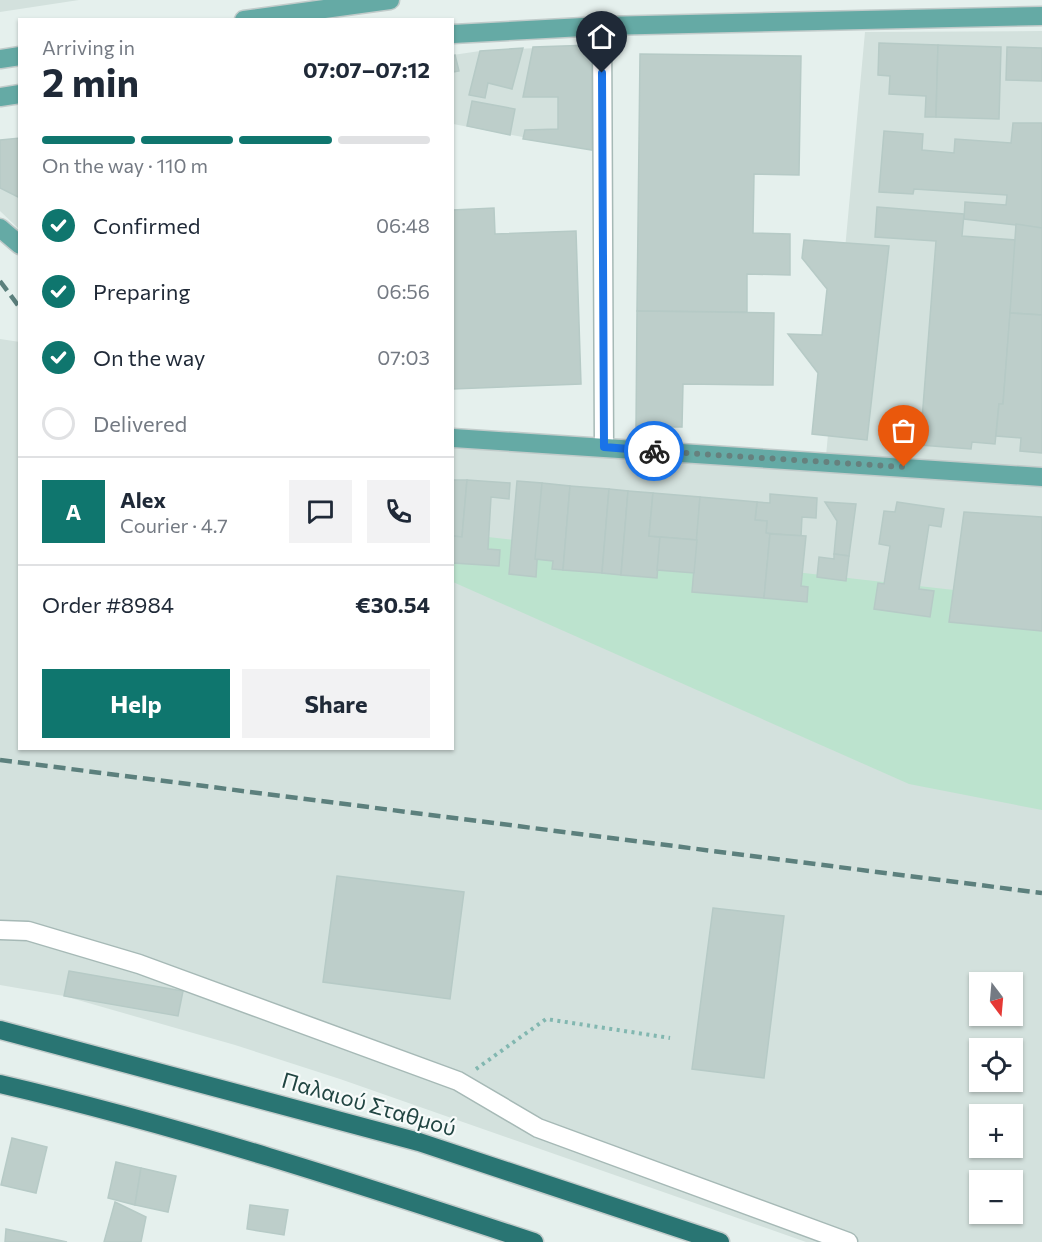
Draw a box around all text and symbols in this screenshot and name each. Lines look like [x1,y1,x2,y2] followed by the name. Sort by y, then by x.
[576,11,627,73] pin
[585,20,618,53] icon: home
[42,35,135,59] text: Arriving in
[303,56,430,83] text: 07:07–07:12
[42,57,139,105] text: 2 min
[42,153,208,177] text: On the way · 110 m
[42,209,75,242] icon: check
[93,212,200,239] text: Confirmed
[376,213,430,237] text: 06:48
[42,275,75,308] icon: check
[93,278,190,305] text: Preparing
[376,279,430,303] text: 06:56
[42,341,75,374] icon: check
[93,344,205,371] text: On the way
[377,345,430,369] text: 07:03
[878,405,929,467] pin
[93,410,187,437] text: Delivered
[887,414,920,447] icon: bag
[624,421,684,481] courier
[638,435,671,468] icon: bike
[289,480,352,543] button: chat
[367,480,430,543] button: phone
[120,486,166,513] text: Alex
[66,498,81,525] text: A
[120,513,228,537] text: Courier · 4.7
[42,591,174,618] text: Order #8984
[355,591,430,618] text: €30.54
[42,669,230,738] button: Help
[242,669,430,738] button: Share
[969,972,1023,1026] north arrow
[969,972,1023,1224] map controls
[969,1038,1023,1092] button: locate
[279,1066,459,1141] street label: Παλαιού Σταθμού
[969,1104,1023,1158] button: +
[969,1170,1023,1224] button: −

